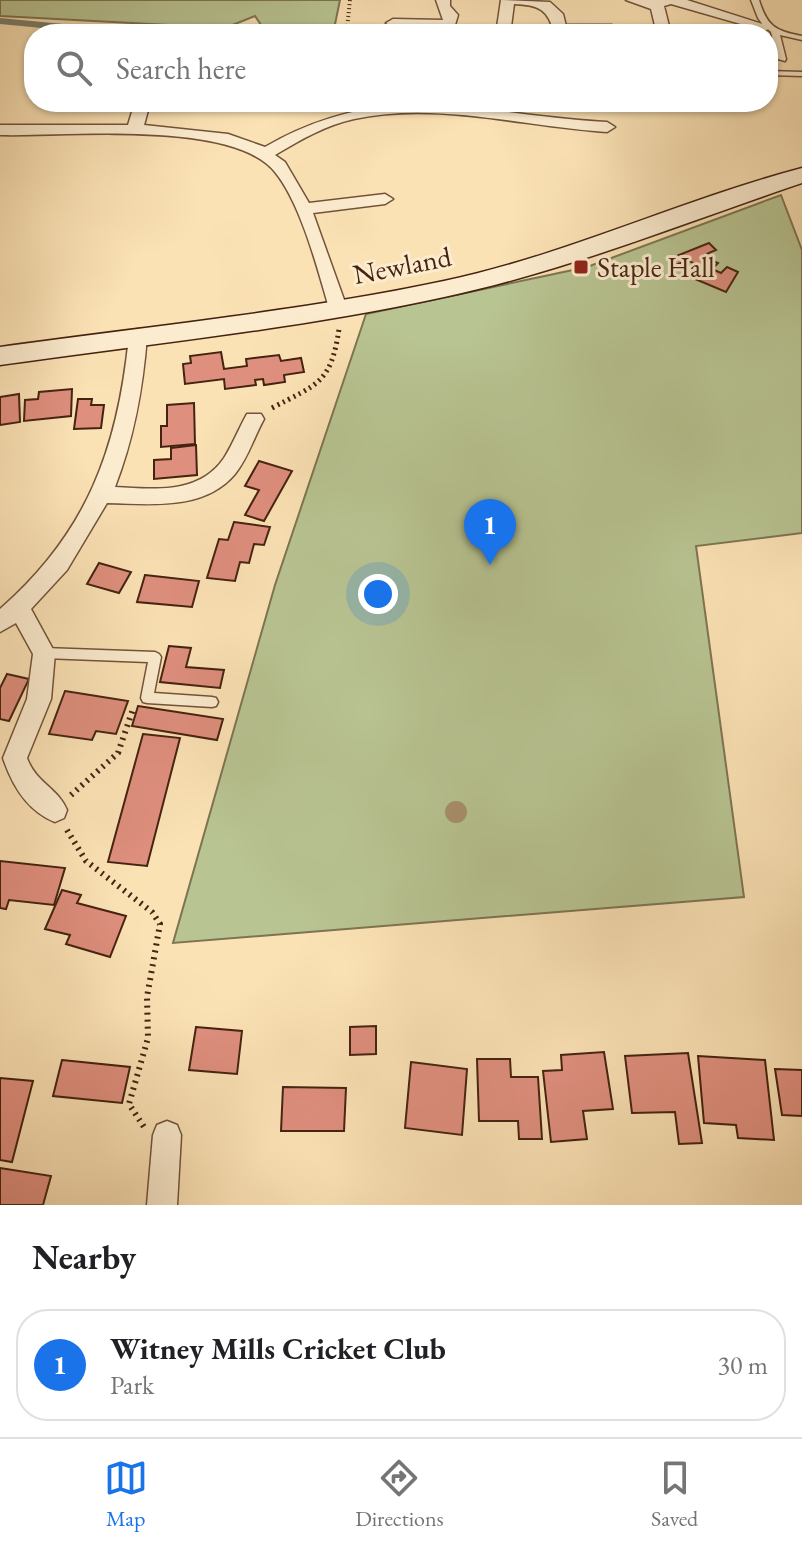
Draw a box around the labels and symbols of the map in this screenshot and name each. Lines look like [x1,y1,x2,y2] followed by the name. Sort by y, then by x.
[350,238,455,292] street label: Newland
[597,249,715,285] place label: Staple Hall
[572,258,590,276] marker: Staple Hall
[464,499,516,565] pin: 1
[358,574,398,614] your location

